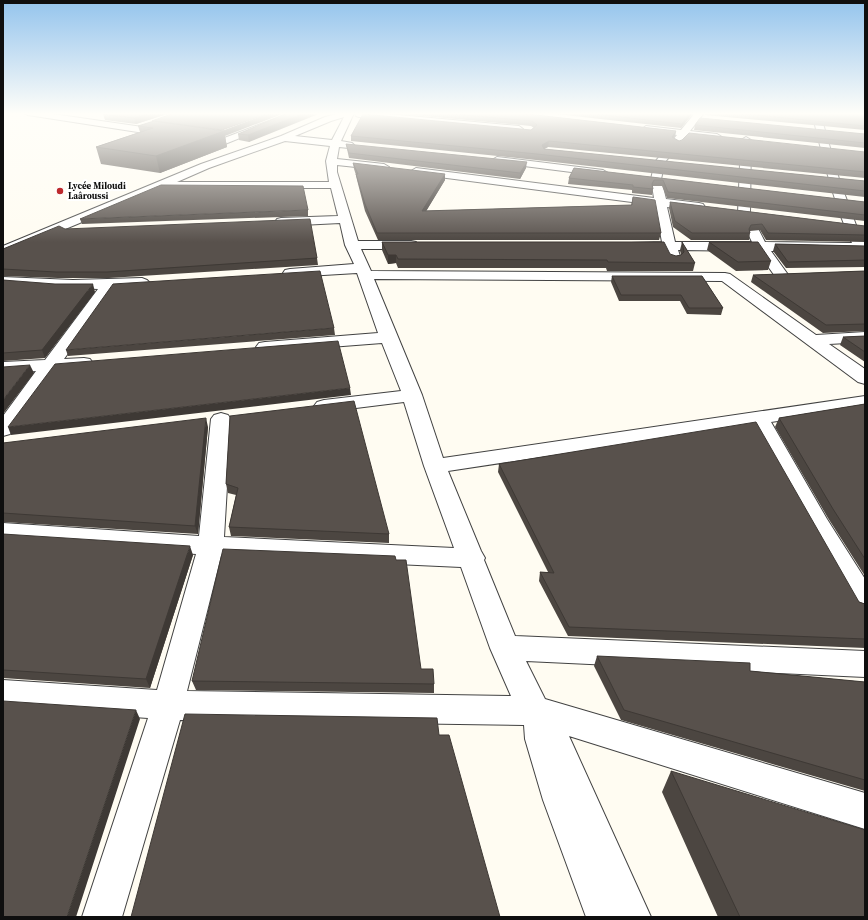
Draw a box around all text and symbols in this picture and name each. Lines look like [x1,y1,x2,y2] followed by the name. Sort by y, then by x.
[68,180,126,202] place label: Lycée Miloudi Laâroussi
[55,186,65,196] marker: Lycée Miloudi Laâroussi

